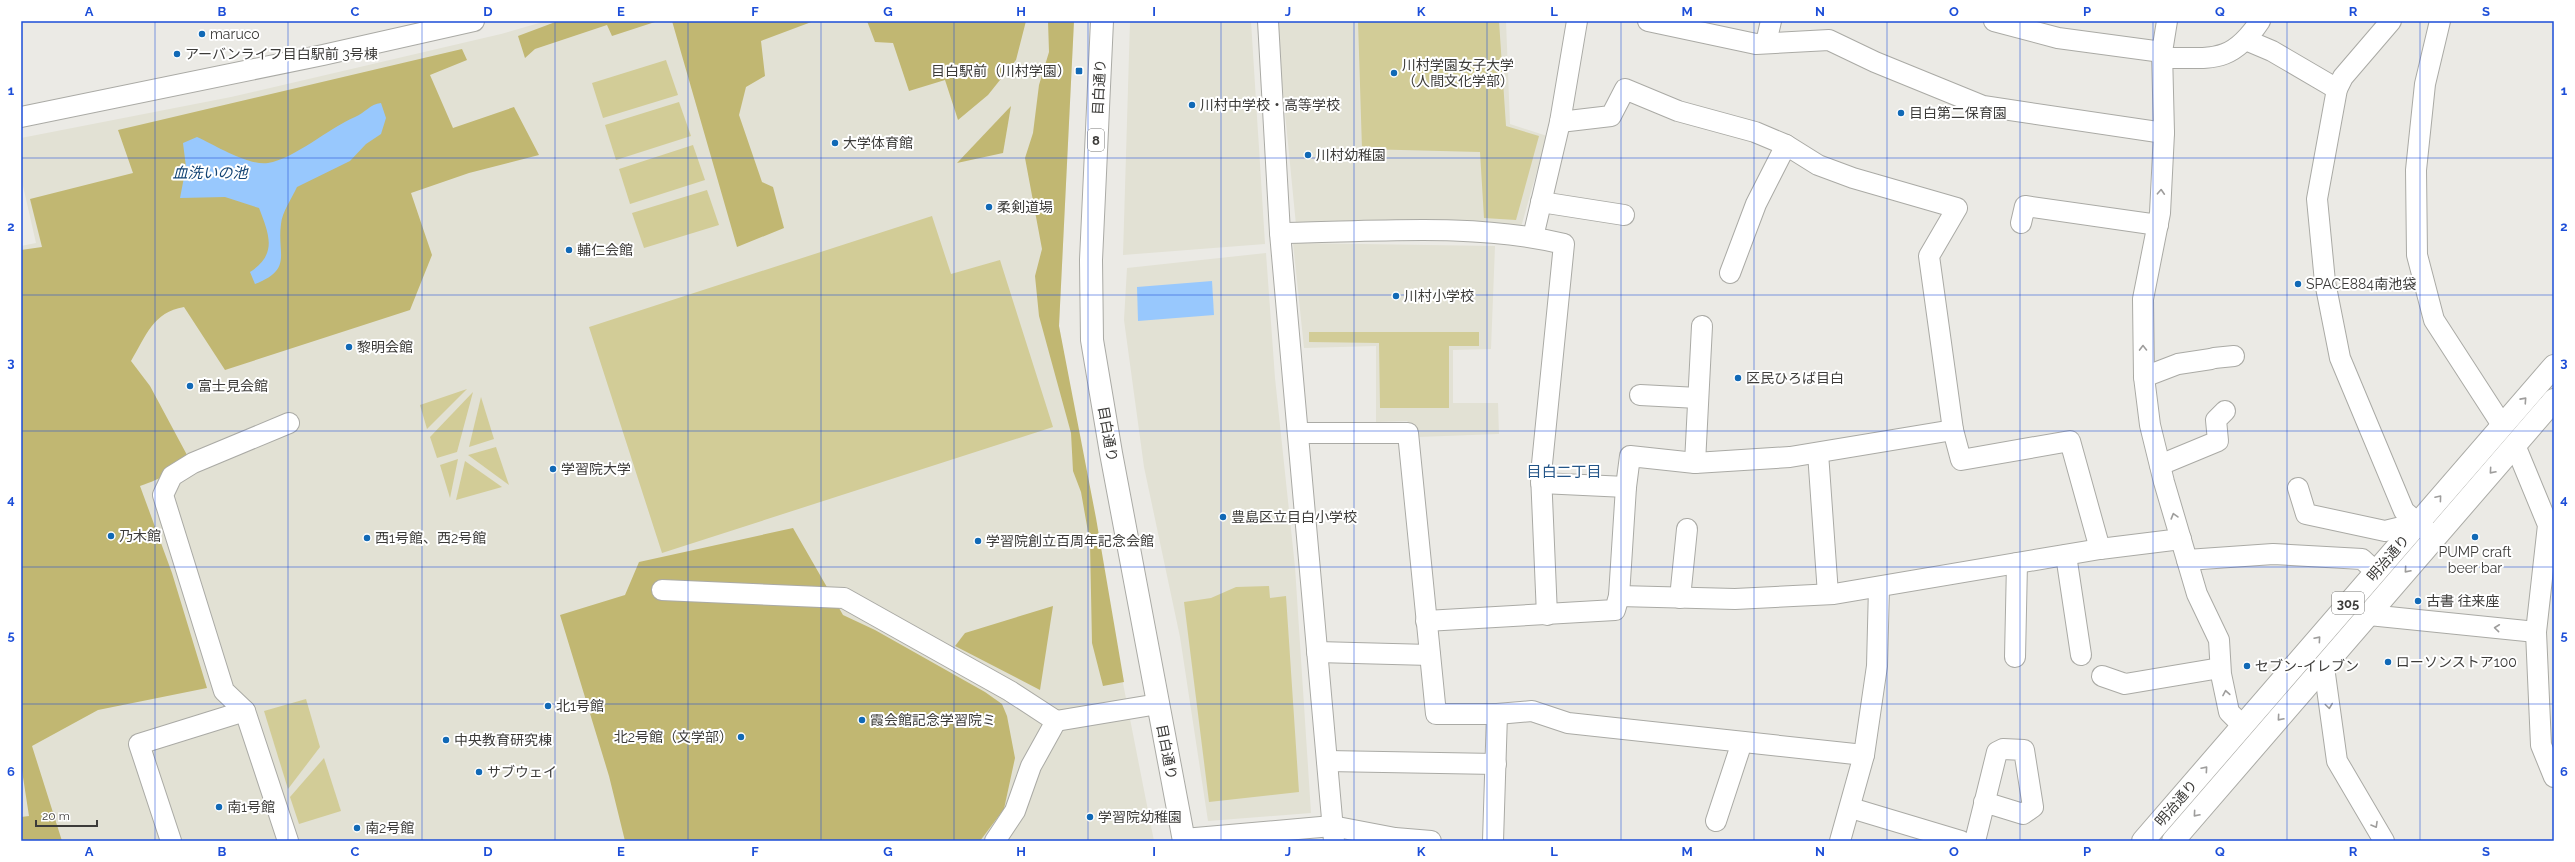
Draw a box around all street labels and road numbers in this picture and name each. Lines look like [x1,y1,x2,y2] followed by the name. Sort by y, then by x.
[1090,59,1108,115] street label: 目白通り
[1088,129,1104,151] road number: 8
[1095,405,1121,463] street label: 目白通り
[2364,532,2412,584] street label: 明治通り
[2332,592,2364,614] road number: 305
[1154,723,1180,781] street label: 目白通り
[2152,777,2200,829] street label: 明治通り

